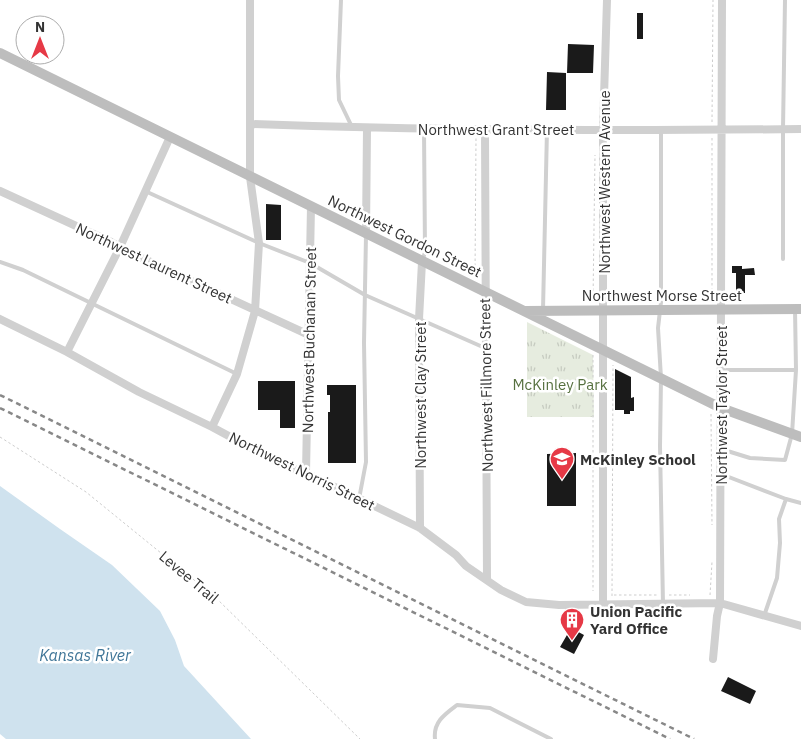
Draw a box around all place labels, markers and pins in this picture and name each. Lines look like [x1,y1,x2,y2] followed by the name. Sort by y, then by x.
[549,446,575,480] school or university icon: McKinley School
[580,450,696,469] place label: McKinley School
[590,602,682,638] place label: Union Pacific Yard Office
[559,607,585,641] building icon: Union Pacific Yard Office

